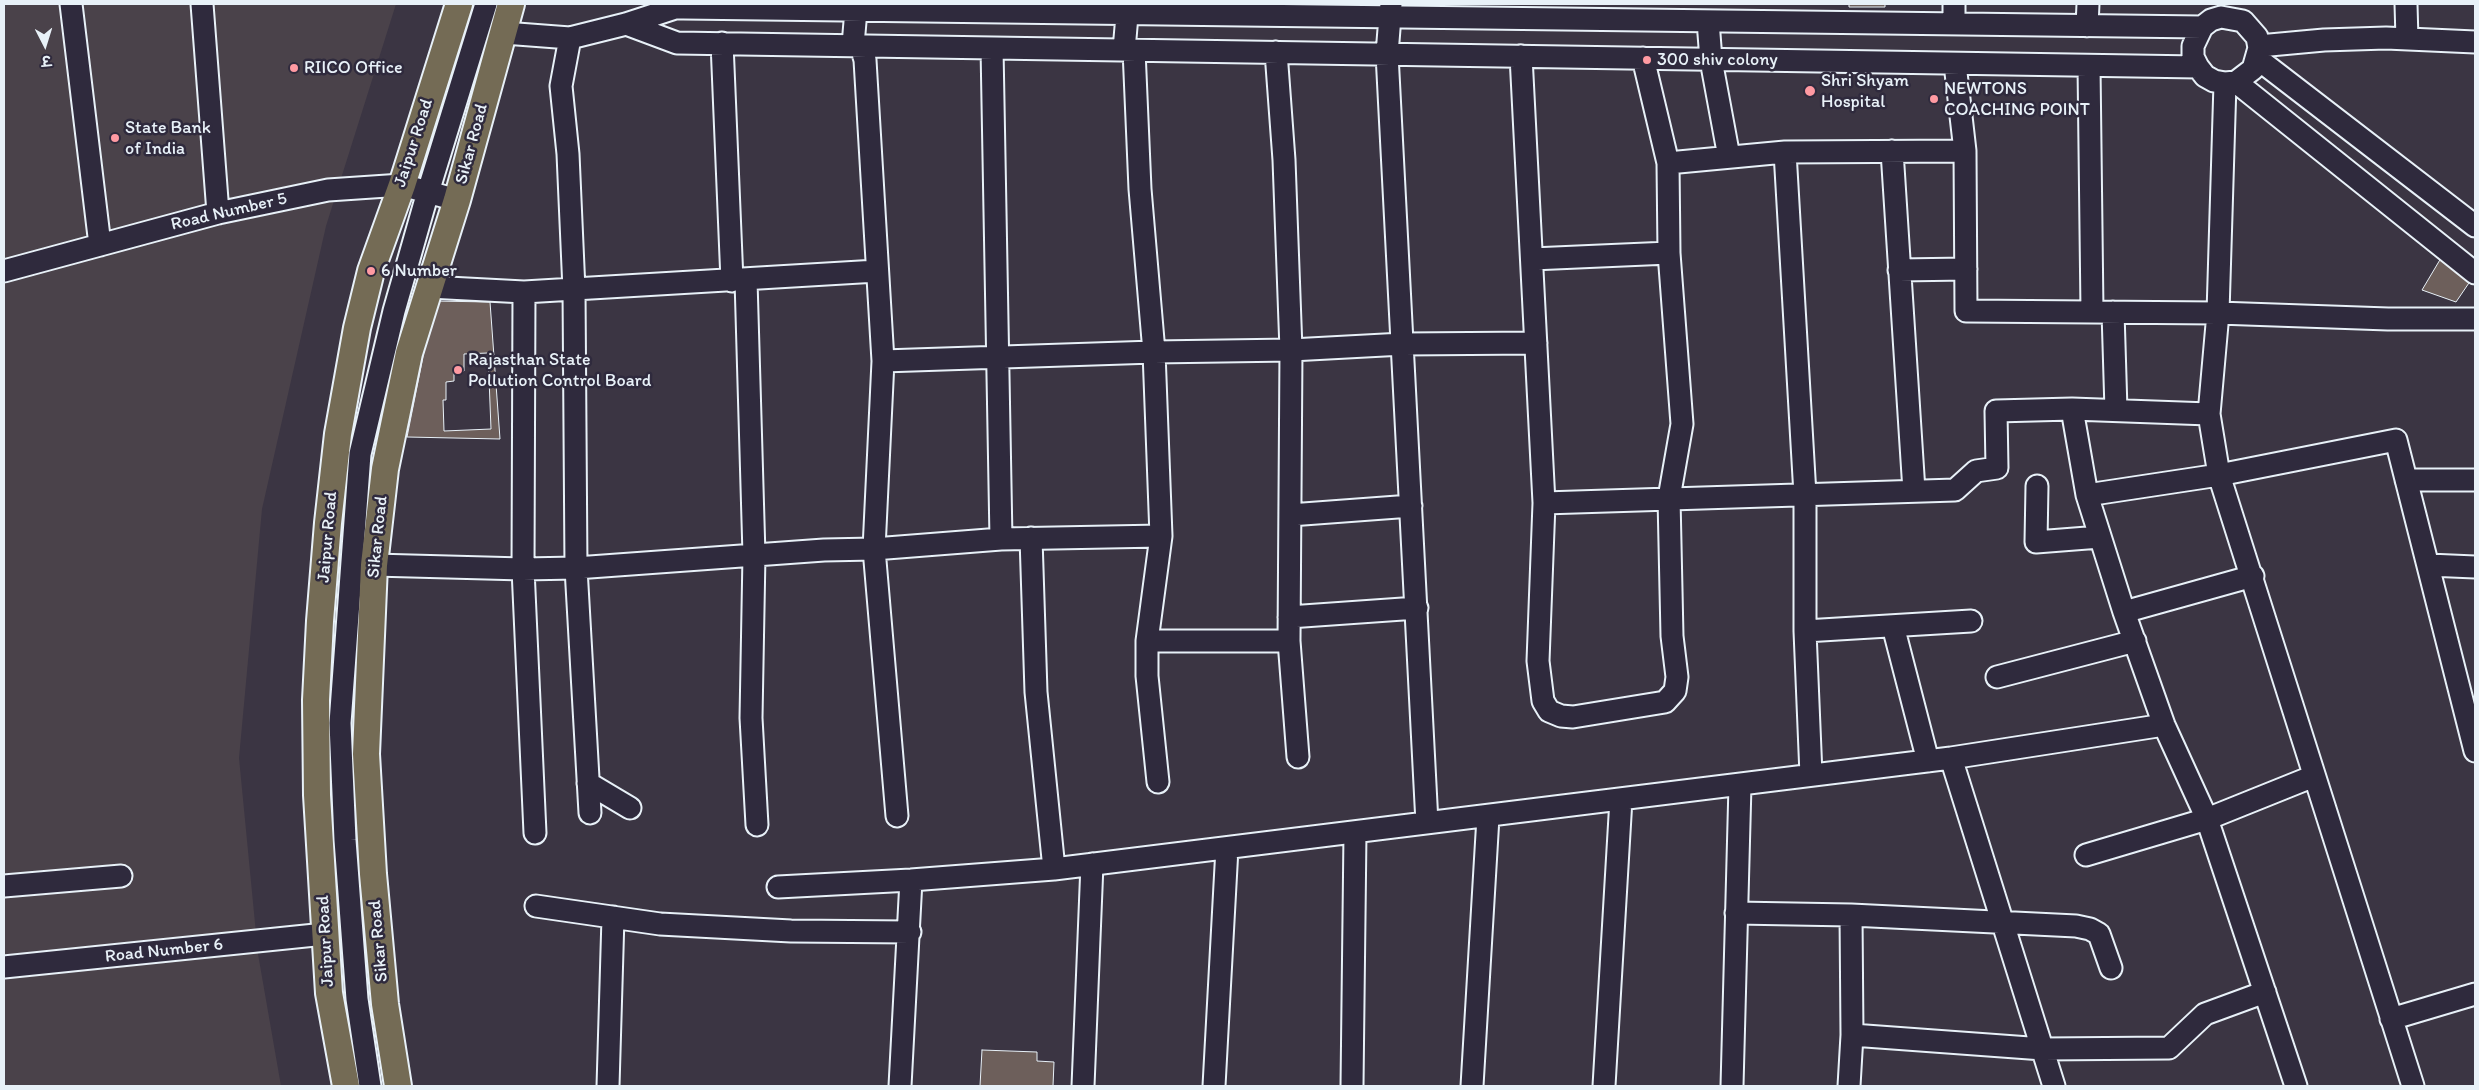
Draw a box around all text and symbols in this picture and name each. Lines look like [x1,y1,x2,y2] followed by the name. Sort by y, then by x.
[20,20,70,70] north arrow
[1657,49,1778,71] place label: 300 shiv colony
[41,52,52,69] text: उ
[1641,54,1653,66] marker: 300 shiv colony
[304,57,403,79] place label: RIICO Office
[288,62,300,74] marker: RIICO Office
[1821,70,1909,112] place label: Shri Shyam Hospital
[1944,78,2090,120] place label: NEWTONS COACHING POINT
[1803,84,1817,98] marker: Shri Shyam Hospital
[1928,93,1940,105] marker: NEWTONS COACHING POINT
[390,96,438,190] street label: Jaipur Road
[451,101,493,187] street label: Sikar Road
[125,117,211,160] place label: State Bank of India
[109,132,121,144] marker: State Bank of India
[169,188,289,236] street label: Road Number 5
[381,260,457,282] place label: 6 Number
[365,265,377,277] marker: 6 Number
[468,349,651,392] place label: Rajasthan State Pollution Control Board
[452,364,464,376] marker: Rajasthan State Pollution Control Board
[313,490,343,584] street label: Jaipur Road
[363,495,393,579] street label: Sikar Road
[313,895,339,987] street label: Jaipur Road
[365,899,393,983] street label: Sikar Road
[104,934,224,968] street label: Road Number 6

